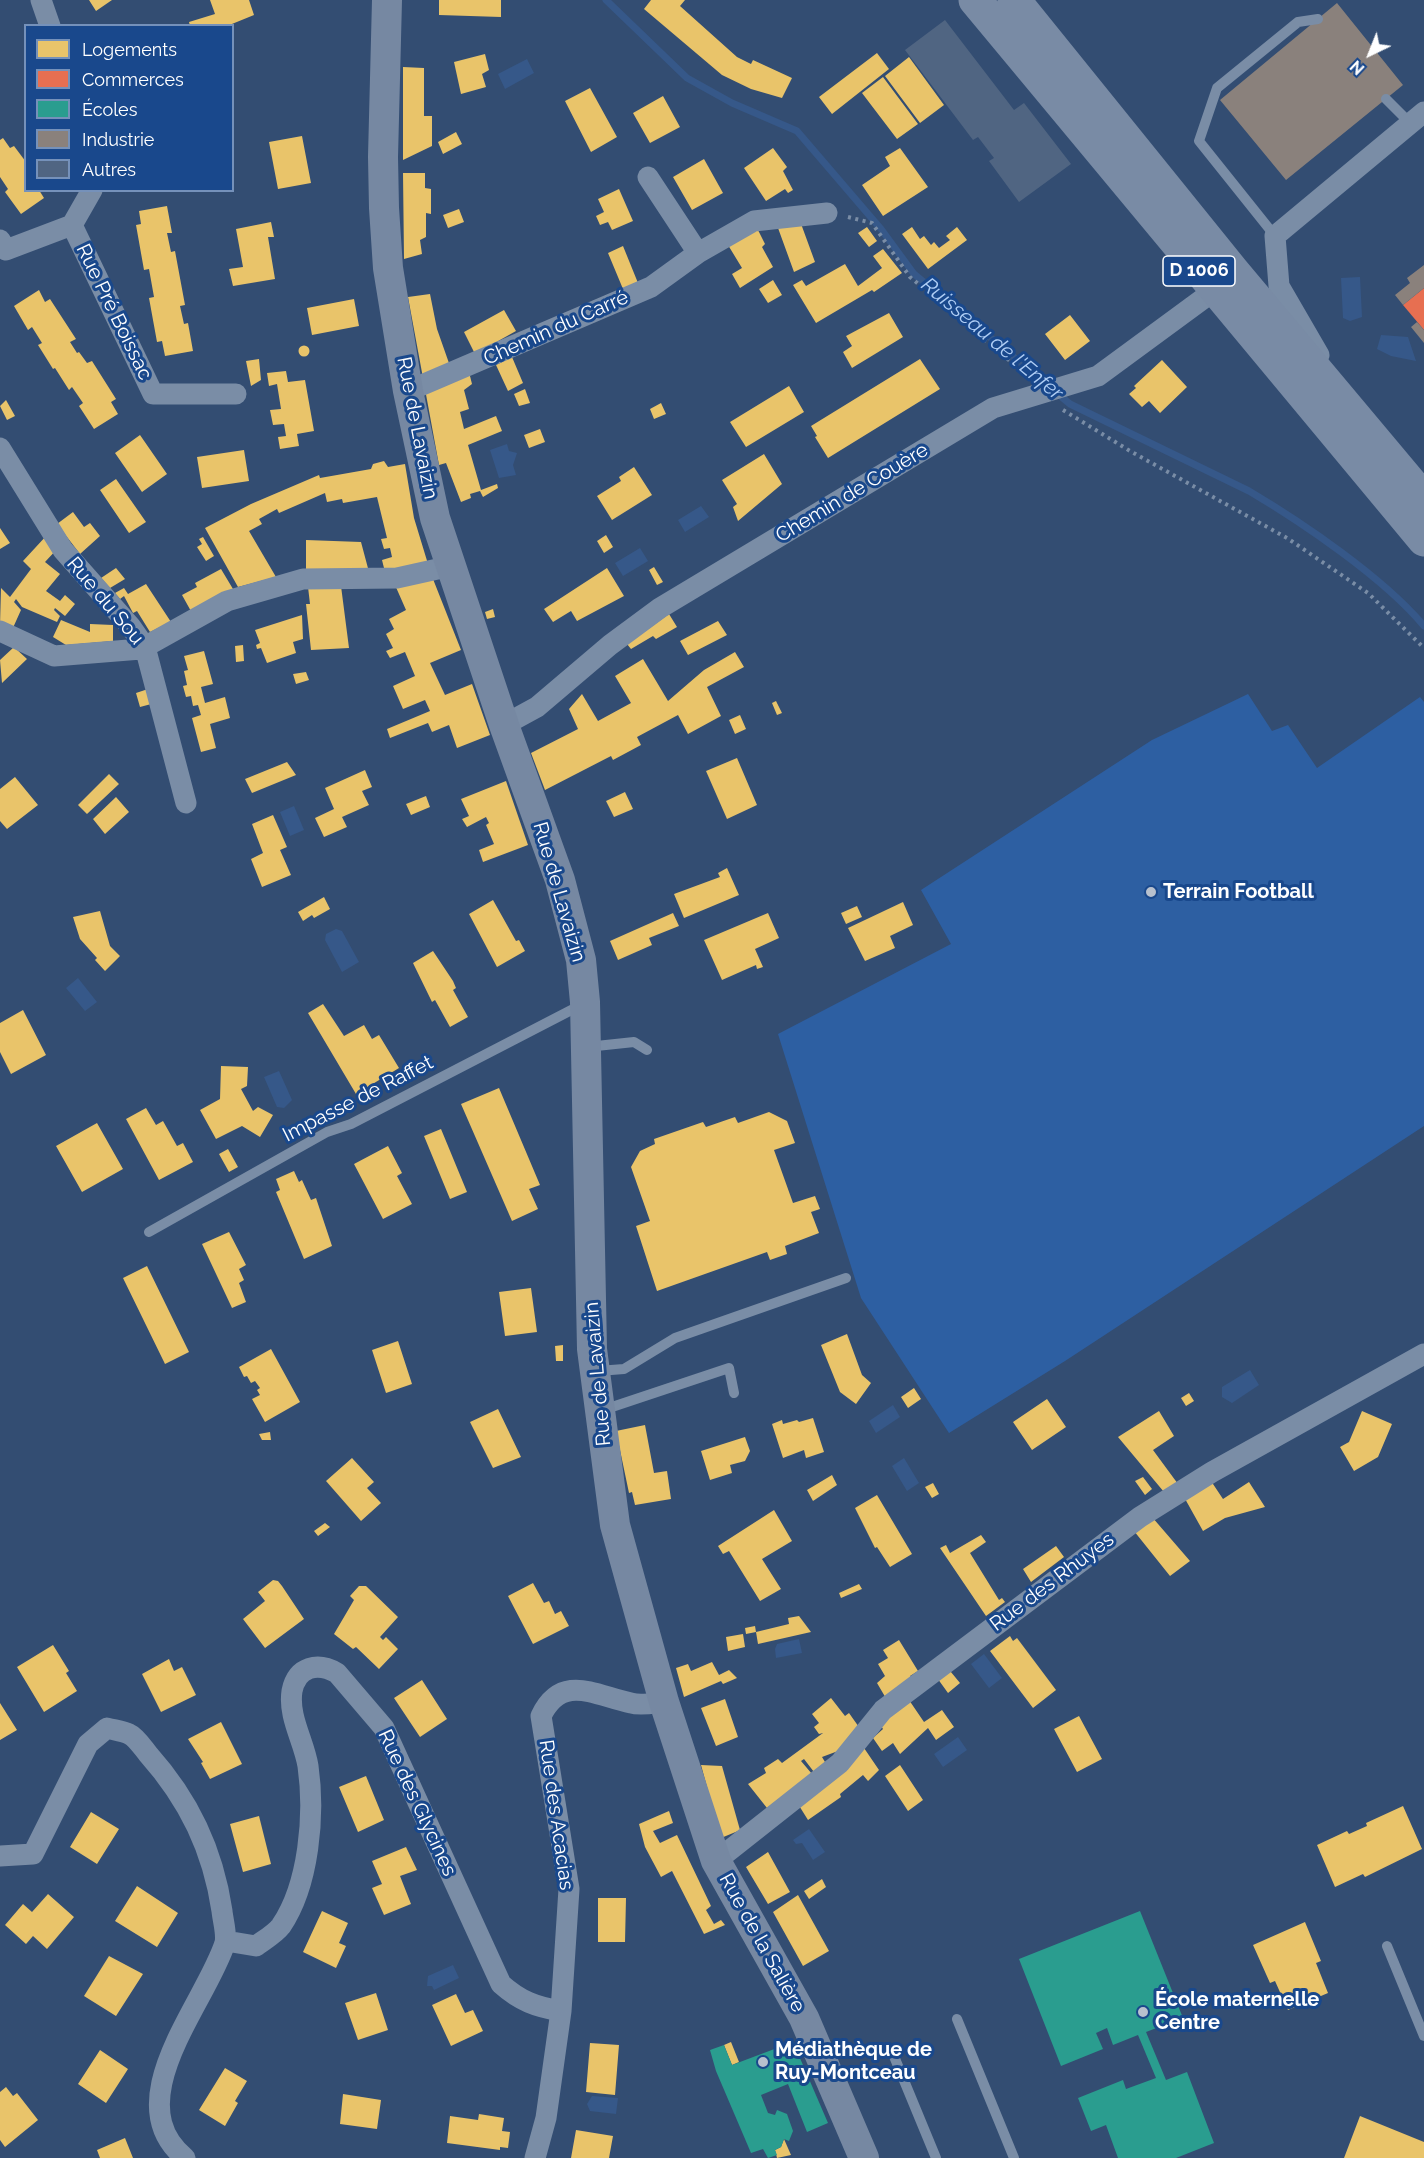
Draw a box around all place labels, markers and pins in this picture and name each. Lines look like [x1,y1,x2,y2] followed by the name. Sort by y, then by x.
[1163,880,1314,904] place label: Terrain Football
[1144,885,1158,899] marker: Terrain Football
[1155,1988,1319,2035] place label: École maternelle Centre
[1136,2005,1150,2019] marker: École maternelle Centre
[775,2038,932,2085] place label: Médiathèque de Ruy-Montceau
[756,2055,770,2069] marker: Médiathèque de Ruy-Montceau

